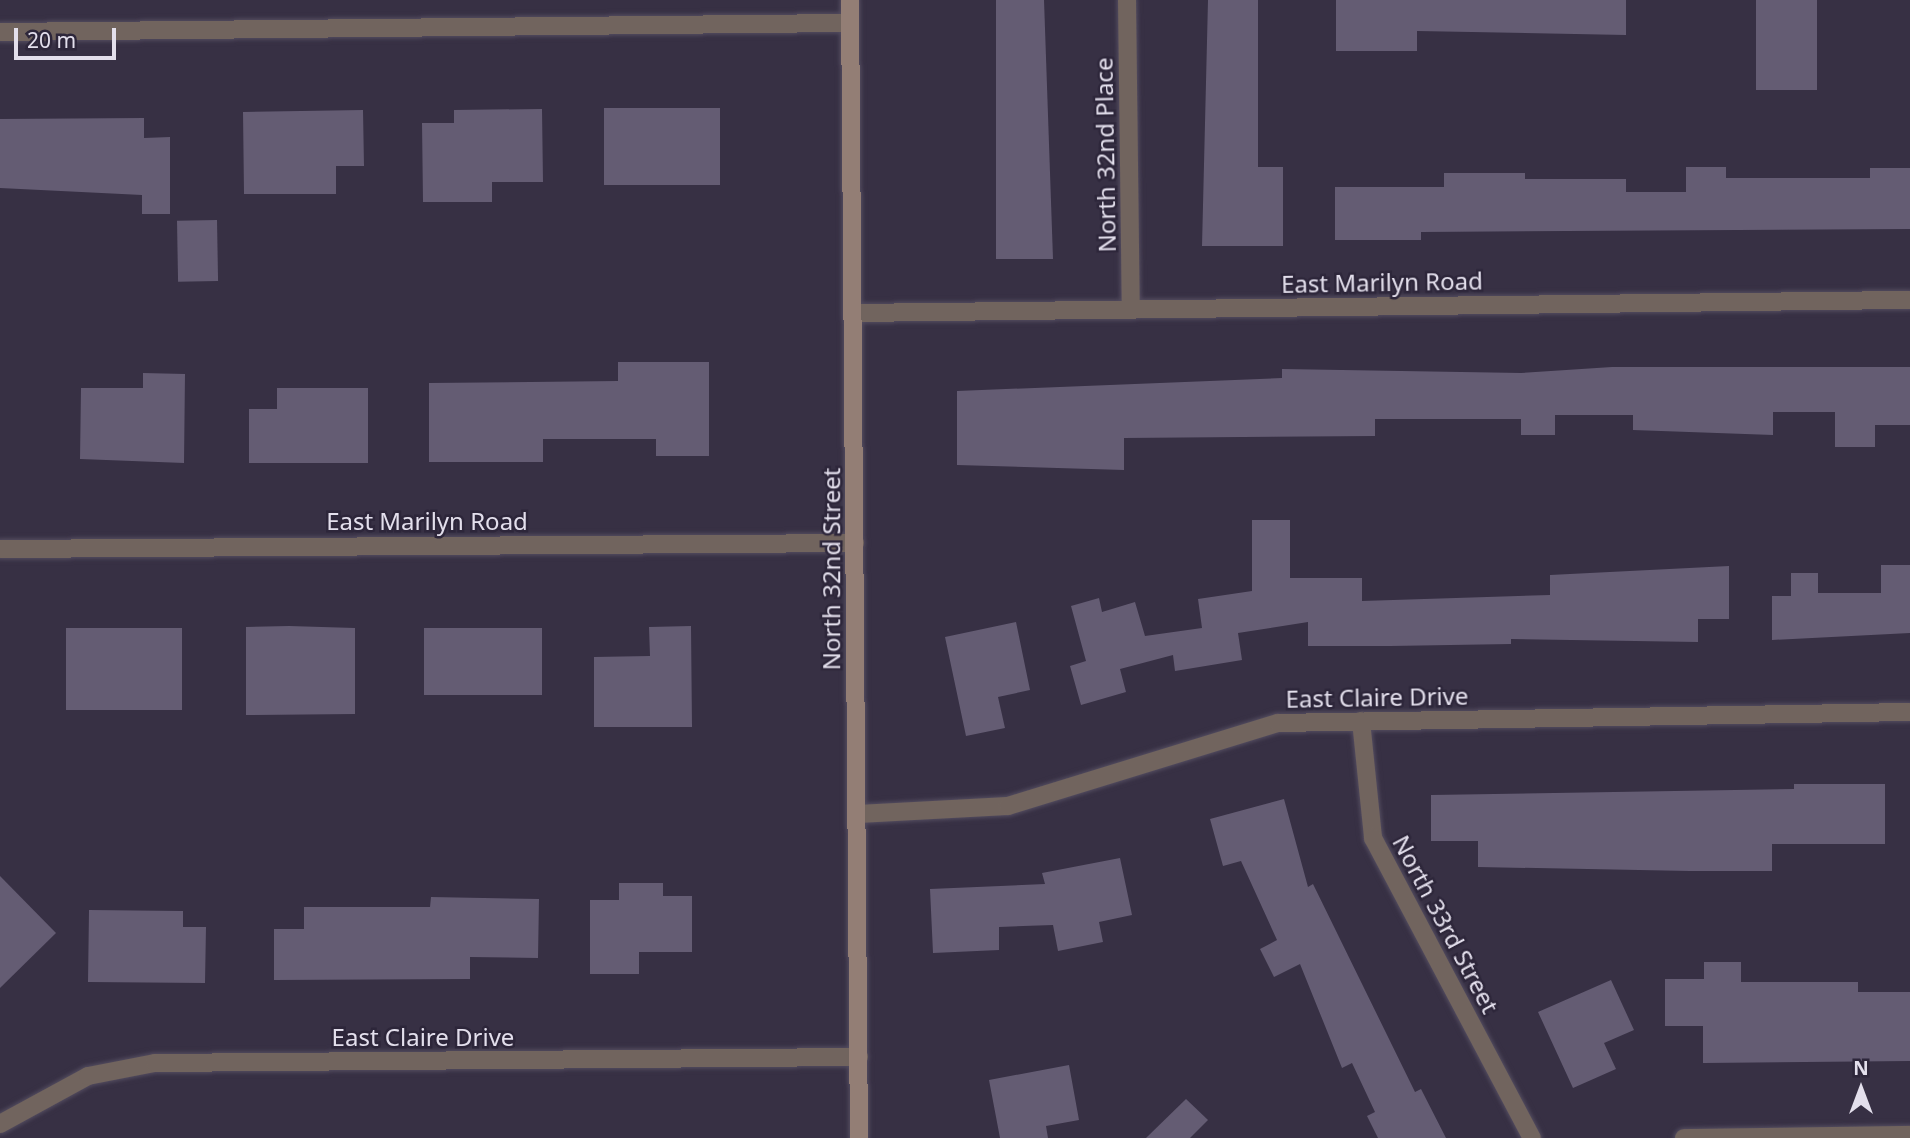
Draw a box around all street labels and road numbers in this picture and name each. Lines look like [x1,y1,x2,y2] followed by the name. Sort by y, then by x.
[1089,57,1121,253] street label: North 32nd Place
[1281,266,1483,298] street label: East Marilyn Road
[817,468,845,670] street label: North 32nd Street
[326,507,528,535] street label: East Marilyn Road
[1285,681,1469,713] street label: East Claire Drive
[1387,830,1505,1018] street label: North 33rd Street
[332,1023,514,1051] street label: East Claire Drive

